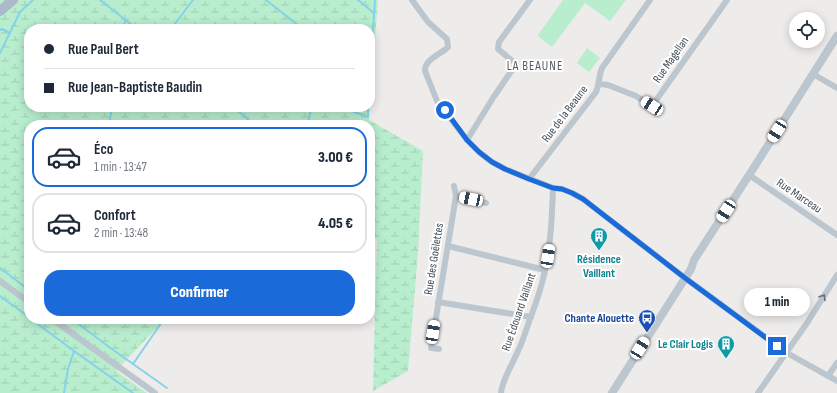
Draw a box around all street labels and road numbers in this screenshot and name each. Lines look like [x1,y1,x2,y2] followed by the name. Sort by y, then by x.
[650,34,692,86] street label: Rue Magellan
[539,82,591,145] street label: Rue de la Beaune
[773,175,825,217] street label: Rue Marceau
[421,222,447,296] street label: Rue des Goëlettes
[499,271,540,353] street label: Rue Édouard Vaillant

